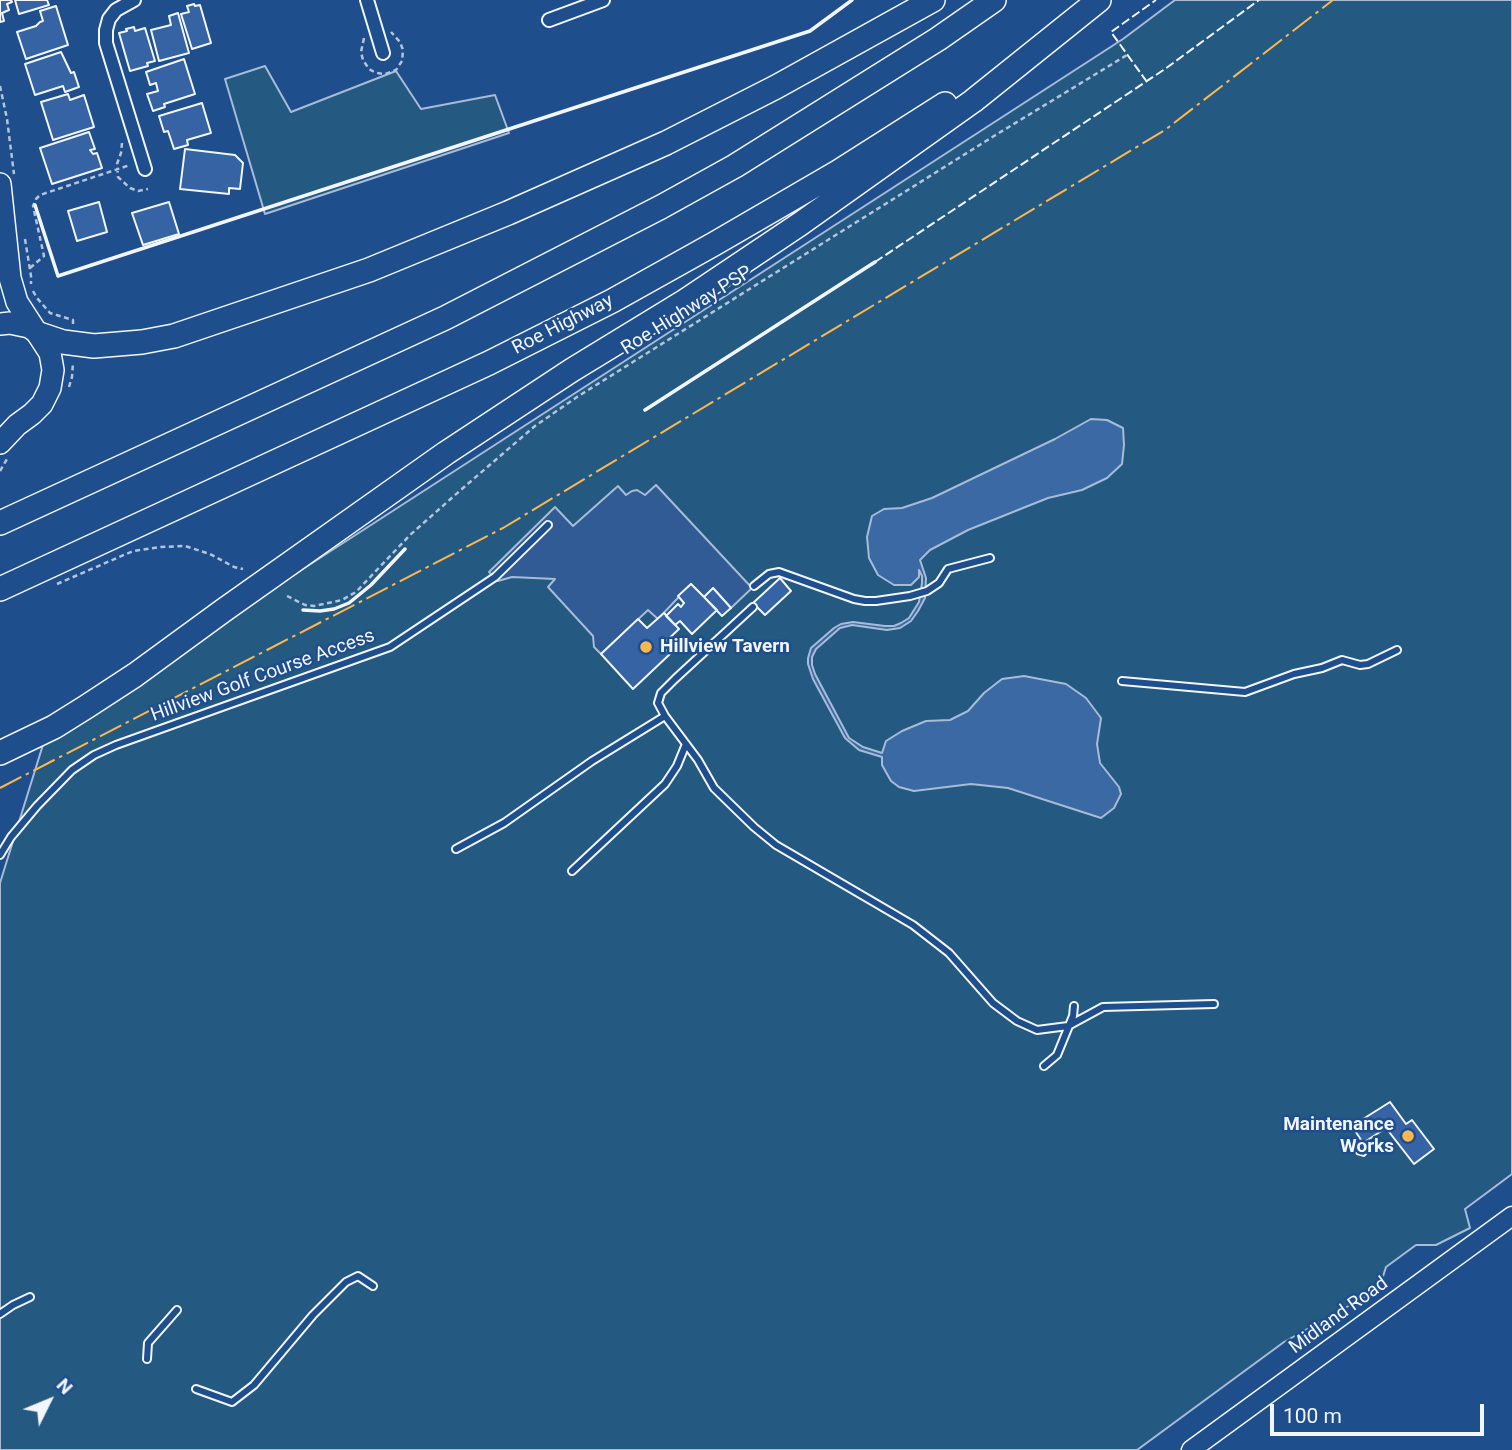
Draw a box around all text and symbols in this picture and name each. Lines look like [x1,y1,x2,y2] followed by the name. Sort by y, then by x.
[617,262,757,360] street label: Roe Highway PSP
[509,290,617,360] street label: Roe Highway
[148,625,378,727] street label: Hillview Golf Course Access
[660,636,790,658] place label: Hillview Tavern
[638,639,654,655] marker: Hillview Tavern
[1283,1114,1394,1158] place label: Maintenance Works
[1400,1128,1416,1144] marker: Maintenance Works
[1285,1273,1393,1359] street label: Midland Road
[14,1366,84,1436] north arrow
[52,1374,78,1399] text: N
[1274,1390,1488,1434] scale bar
[1283,1404,1342,1428] text: 100 m

